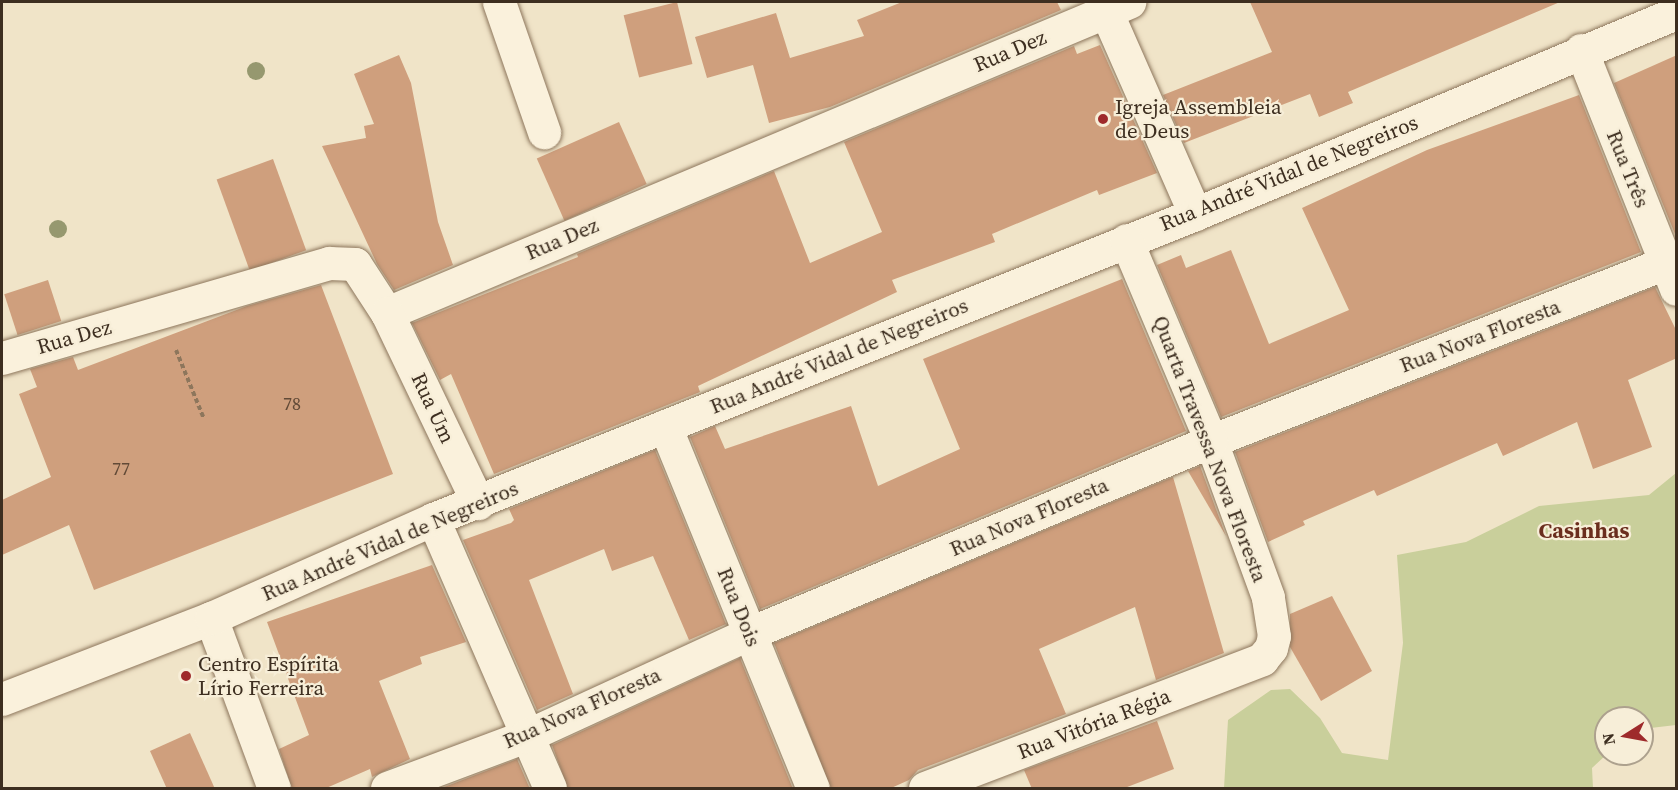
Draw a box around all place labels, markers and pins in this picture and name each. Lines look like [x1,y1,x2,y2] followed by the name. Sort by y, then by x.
[1115,94,1282,144] place label: Igreja Assembleia de Deus
[1096,112,1110,126] marker: Igreja Assembleia de Deus
[198,651,339,701] place label: Centro Espírita Lírio Ferreira
[179,669,193,683] marker: Centro Espírita Lírio Ferreira

